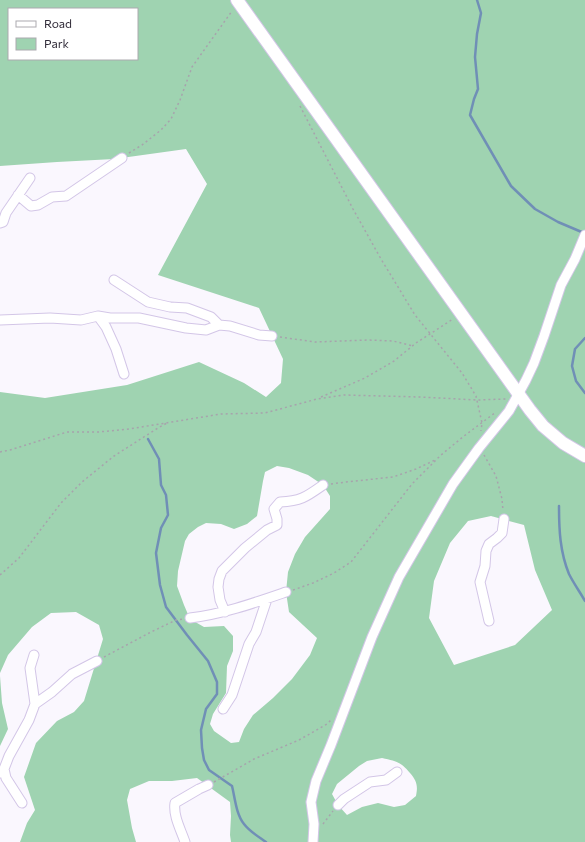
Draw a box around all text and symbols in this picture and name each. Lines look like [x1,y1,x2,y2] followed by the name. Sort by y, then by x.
[8,8,138,60] legend
[44,16,72,30] text: Road
[44,36,70,50] text: Park

